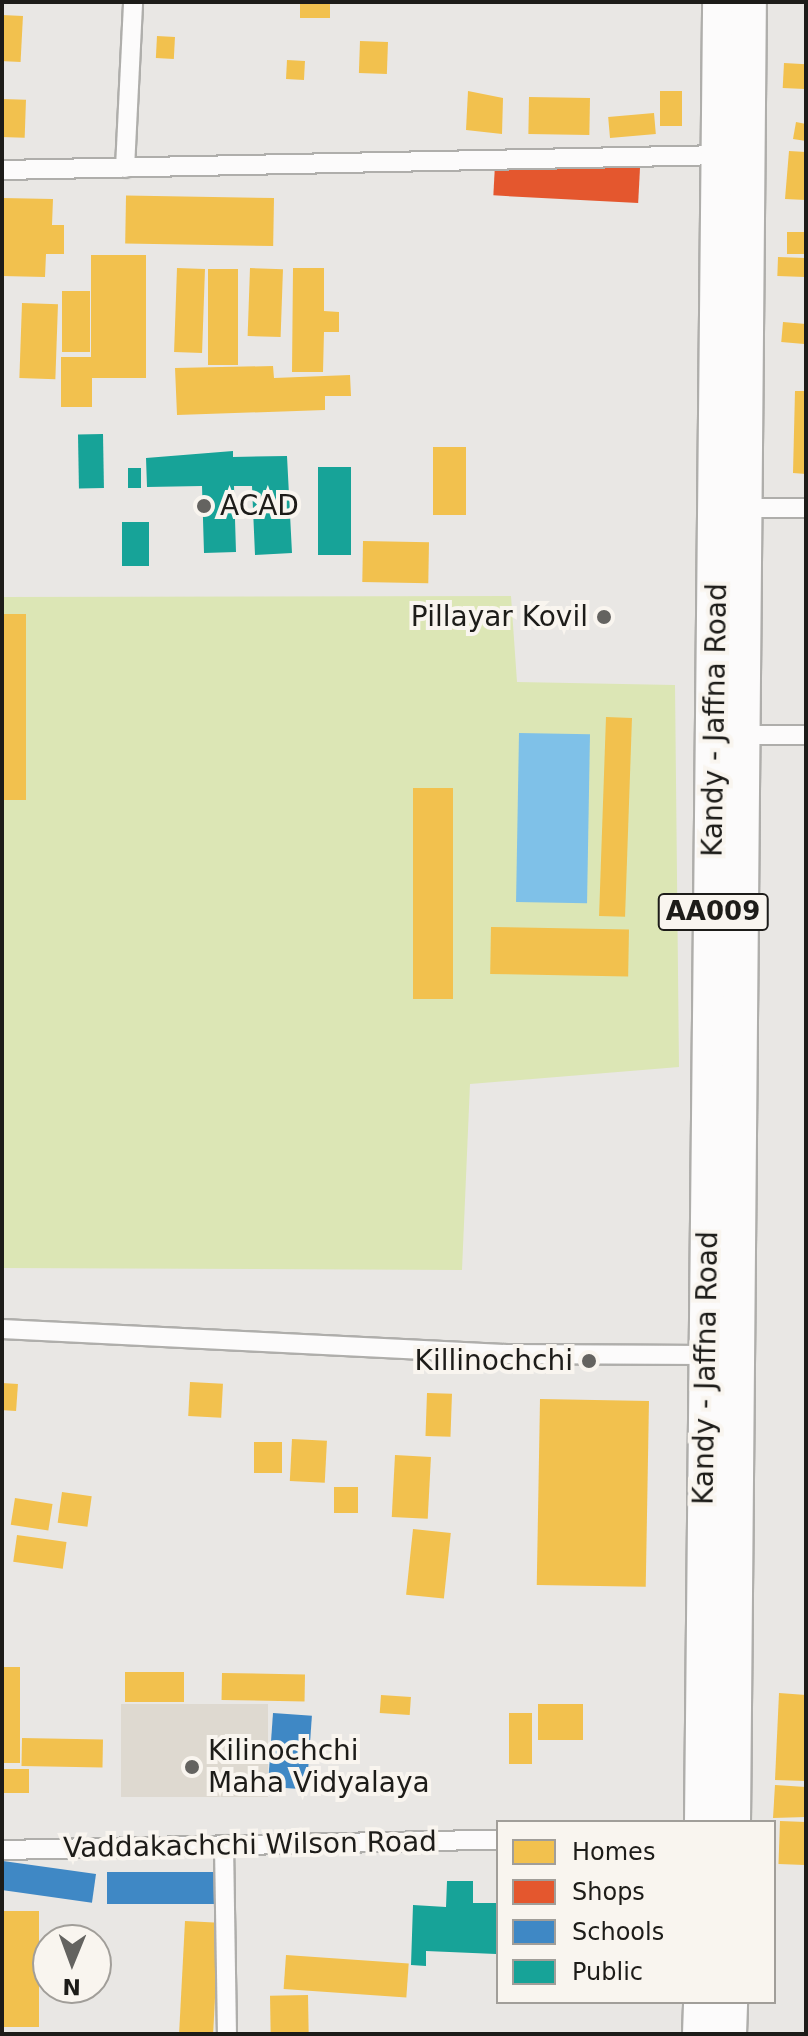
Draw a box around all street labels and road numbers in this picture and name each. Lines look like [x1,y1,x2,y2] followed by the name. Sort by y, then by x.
[696,583,734,857] street label: Kandy - Jaffna Road
[657,890,769,934] road number: AA009
[687,1231,725,1505] street label: Kandy - Jaffna Road
[63,1825,437,1865] street label: Vaddakachchi Wilson Road

